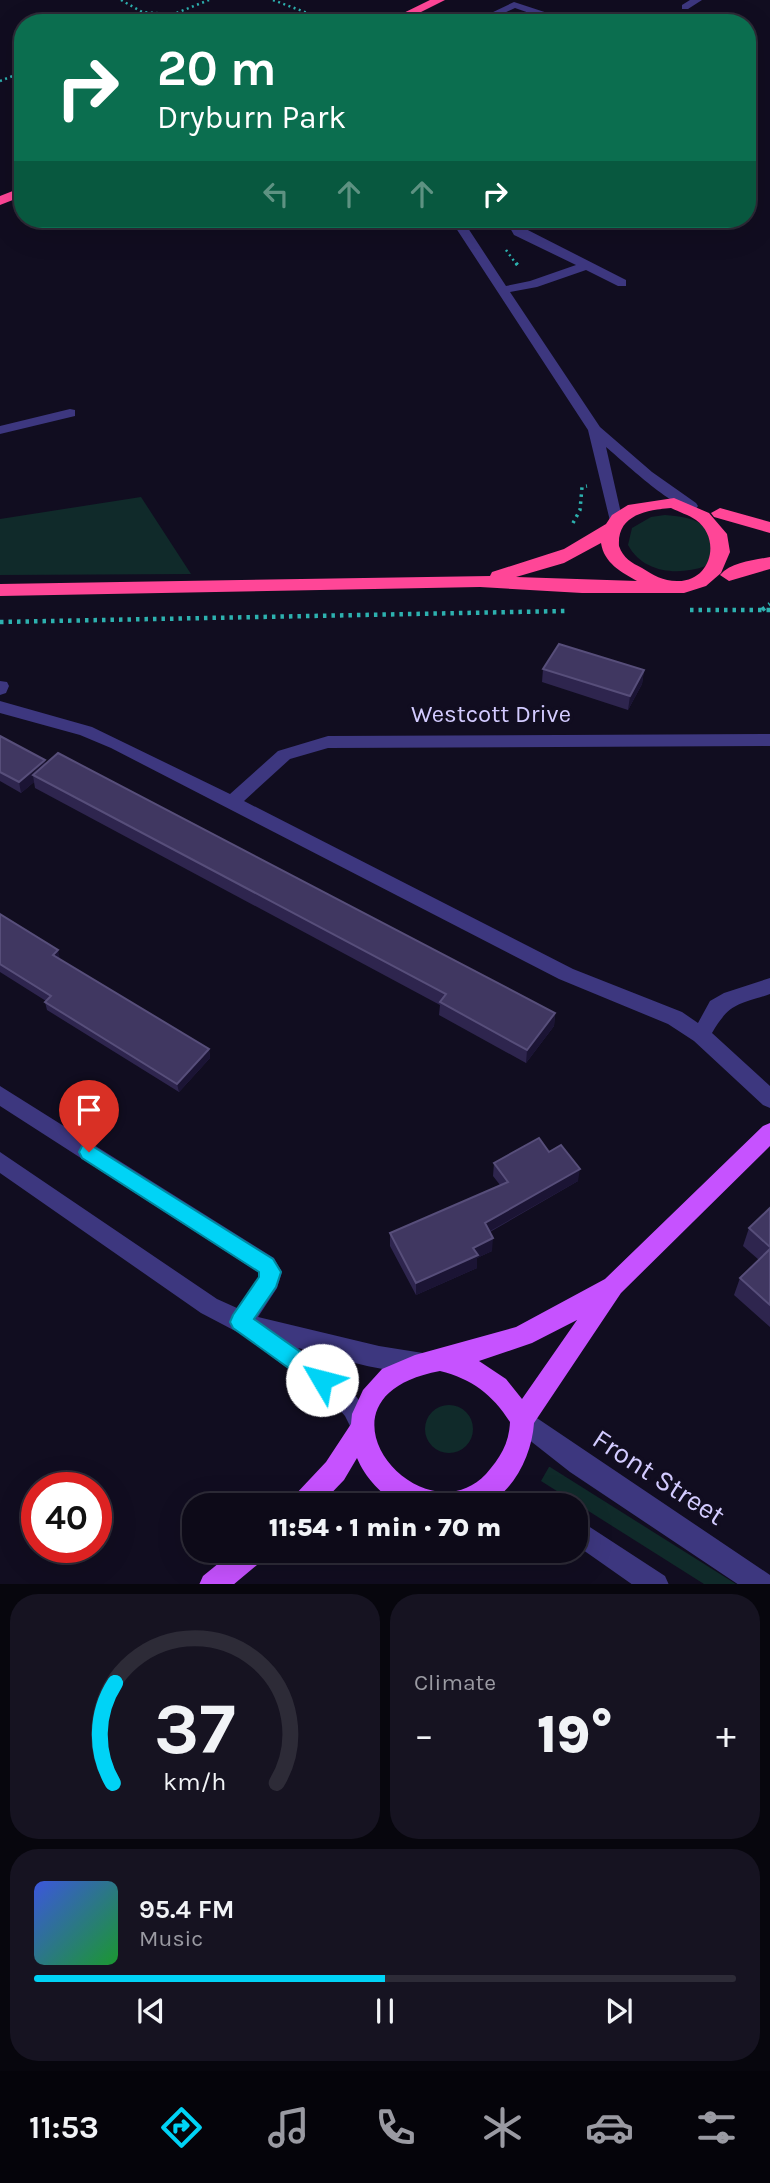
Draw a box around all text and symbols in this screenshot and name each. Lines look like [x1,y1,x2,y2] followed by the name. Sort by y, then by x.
[157,40,277,97] text: 20 m
[42,42,133,133] icon: right
[157,99,346,136] text: Dryburn Park
[257,175,295,213] icon: left
[330,175,368,213] icon: ahead
[403,175,441,213] icon: ahead
[476,175,514,213] icon: right
[411,700,571,728] street label: Westcott Drive
[59,1080,119,1152] pin
[70,1091,108,1129] icon: arrive
[285,1343,359,1417] position arrow
[587,1422,731,1532] street label: Front Street
[21,1472,112,1563] speed limit sign: 40
[269,1512,501,1543] text: 11:54 · 1 min · 70 m
[414,1669,496,1696] text: Climate
[154,1686,236,1771] text: 37
[537,1704,613,1765] text: 19°
[414,1713,434,1758] text: −
[716,1713,736,1758] text: +
[163,1766,227,1795] text: km/h
[139,1894,235,1925] text: 95.4 FM
[139,1925,203,1952] text: Music
[132,1992,170,2030] icon: previous
[366,1992,404,2030] icon: pause
[600,1992,638,2030] icon: next
[157,2103,206,2152] icon: directions
[264,2103,313,2152] icon: music
[371,2103,420,2152] icon: phone
[478,2103,527,2152] icon: climate
[585,2103,634,2152] icon: car
[692,2103,741,2152] icon: filters
[29,2109,99,2146] text: 11:53

